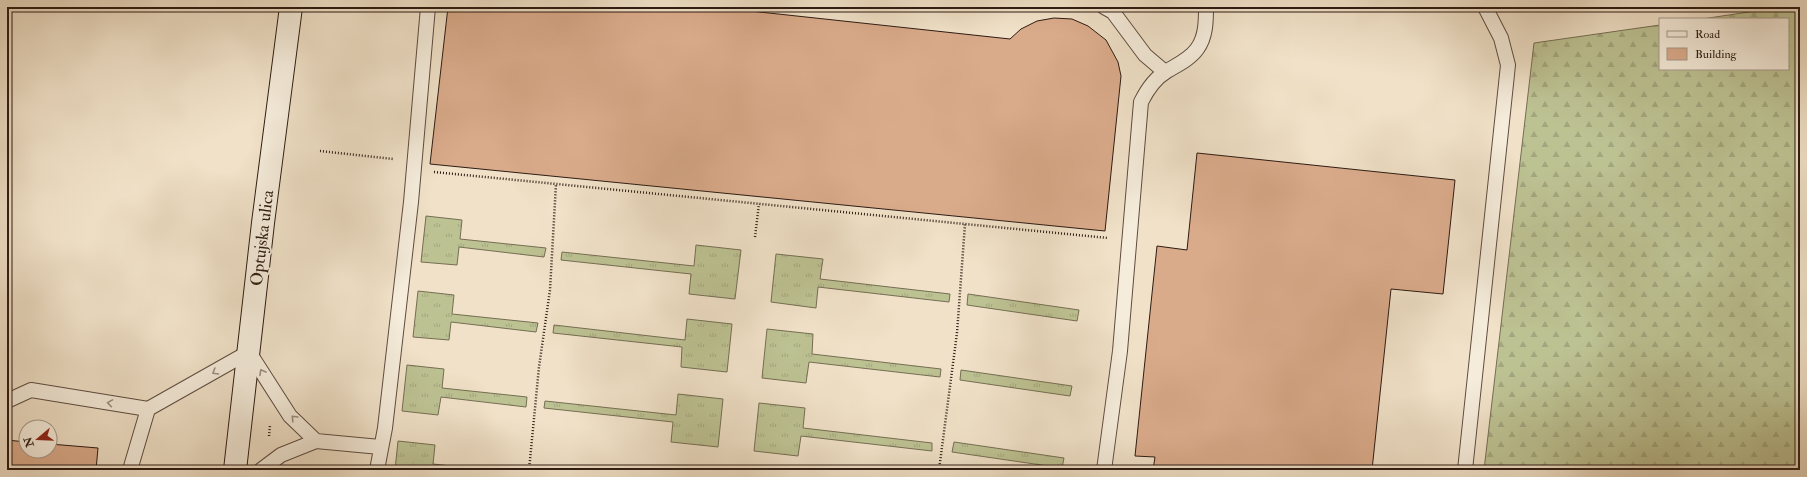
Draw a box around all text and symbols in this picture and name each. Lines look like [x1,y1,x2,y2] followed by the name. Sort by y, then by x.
[1659,18,1789,70] legend
[1695,27,1720,42] text: Road
[1695,47,1738,62] text: Building
[246,188,279,287] street label: Optujska ulica
[212,367,219,374] one-way arrow
[259,369,267,376] one-way arrow
[107,399,113,407] one-way arrow
[291,415,298,423] one-way arrow
[18,419,58,459] north arrow
[21,434,37,450] text: N

